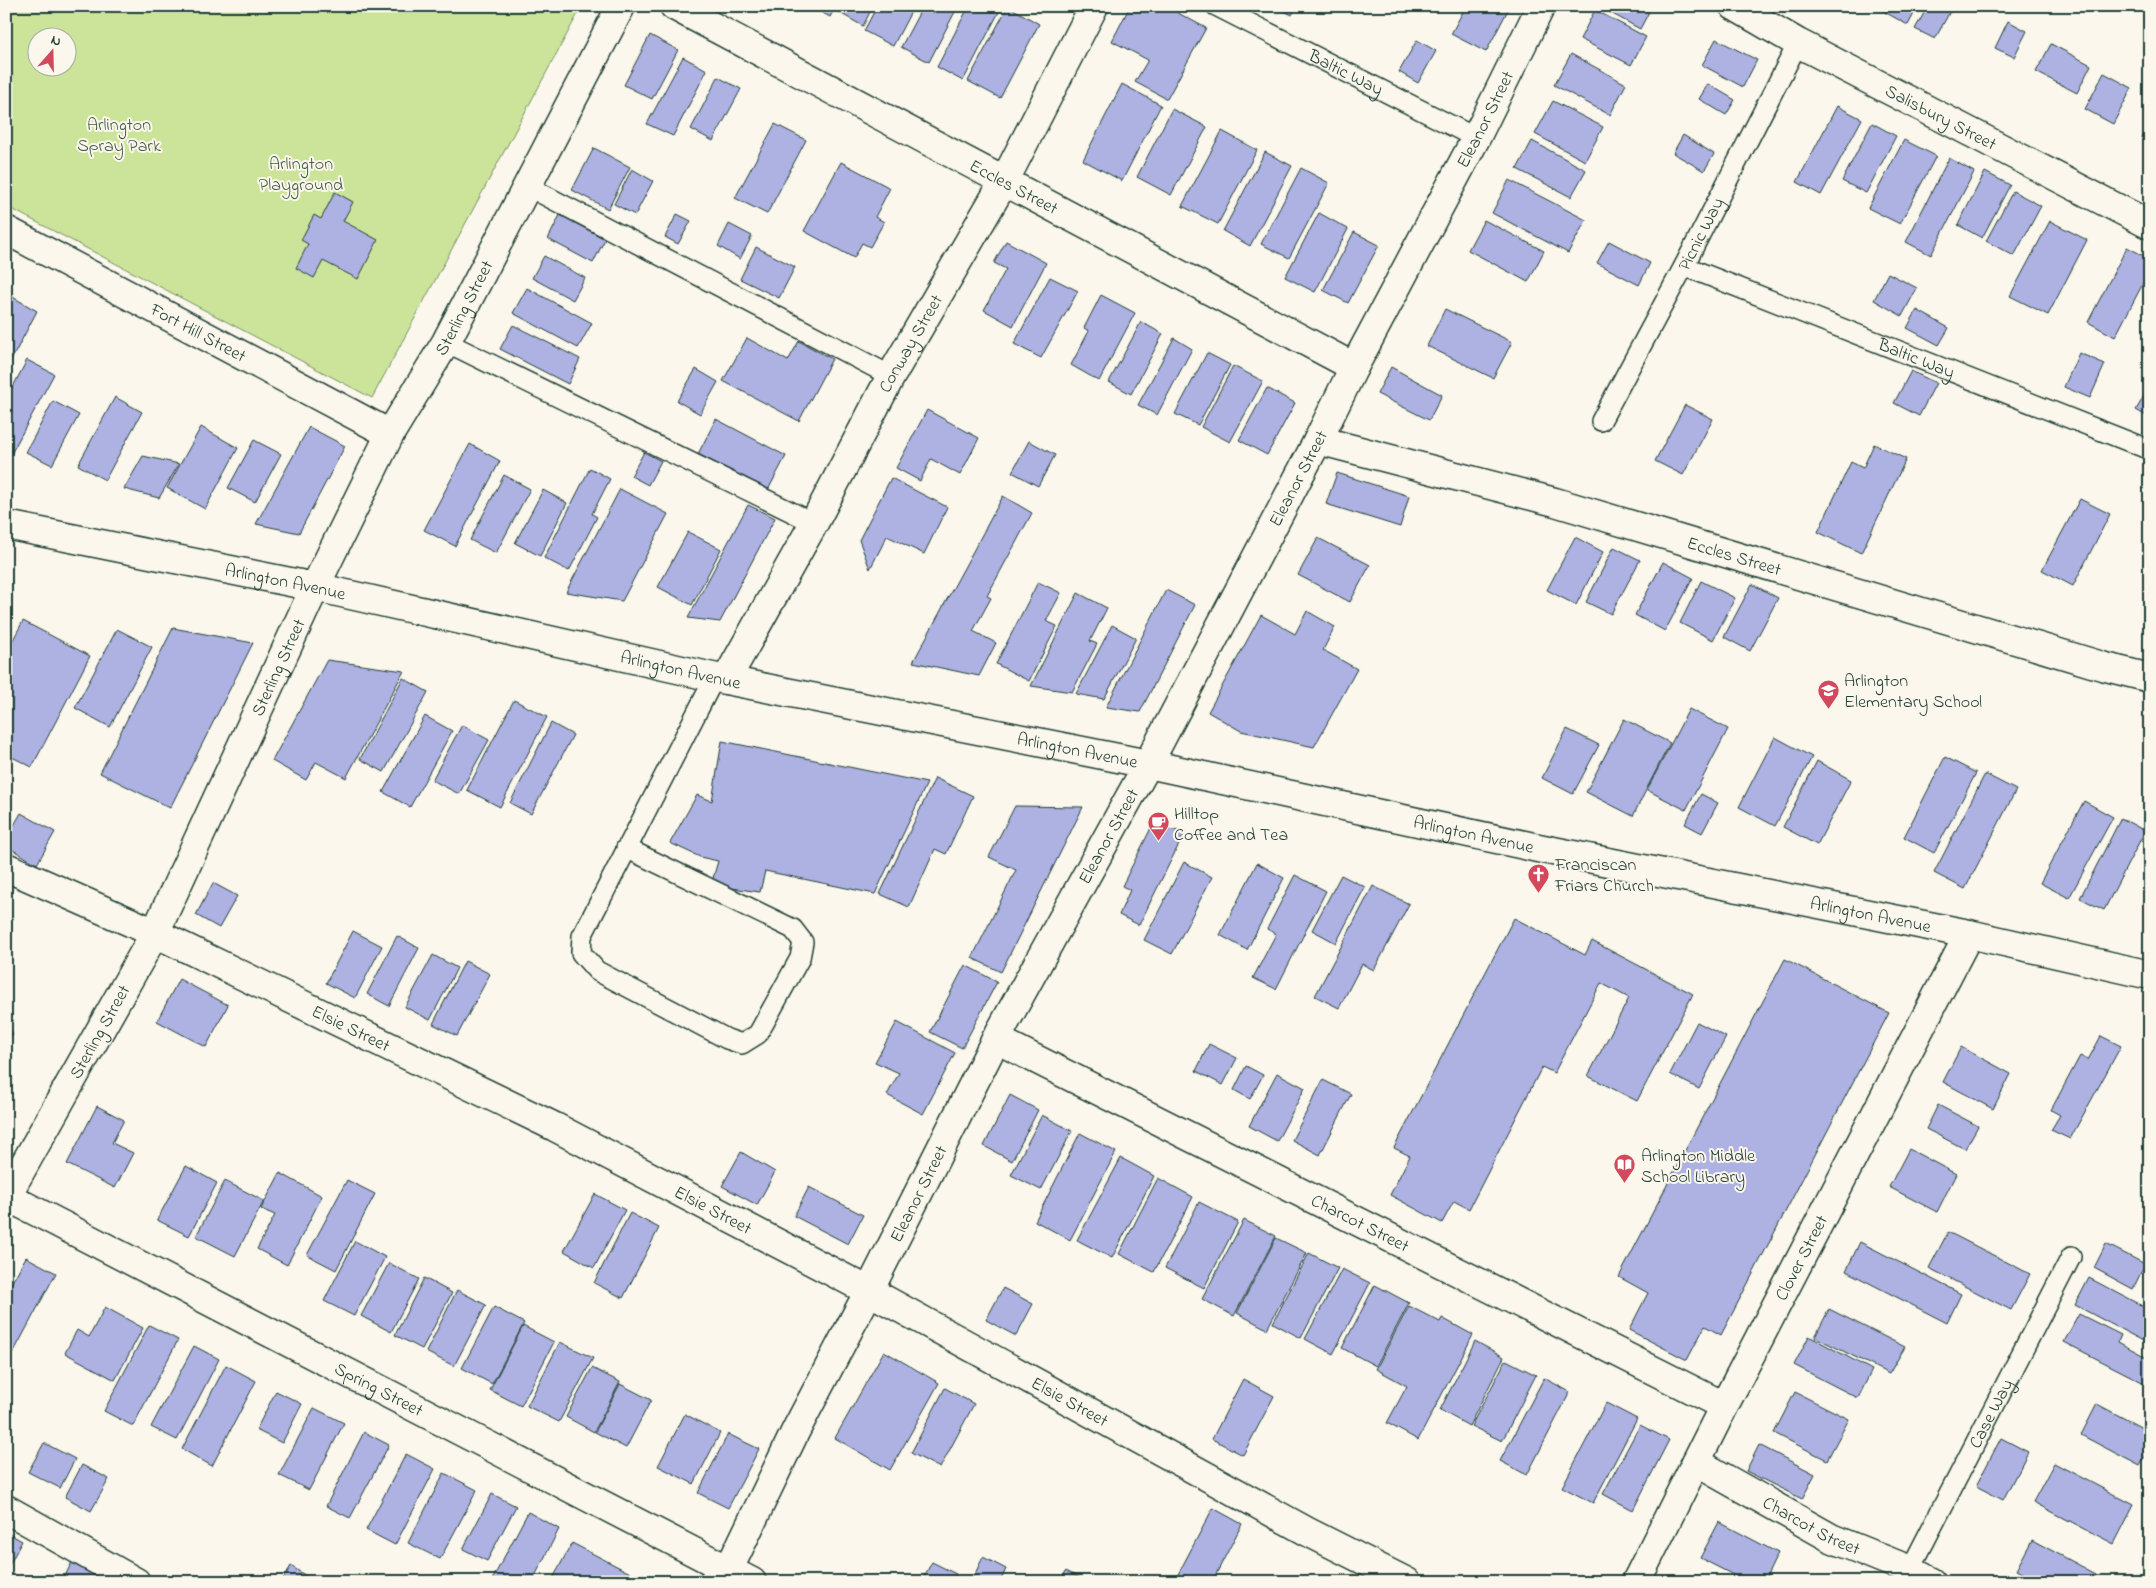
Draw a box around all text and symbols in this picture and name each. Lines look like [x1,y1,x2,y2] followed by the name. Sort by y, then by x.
[28,28,78,78] north arrow
[48,30,64,53] text: N
[1303,44,1387,104] street label: Baltic Way
[1451,67,1522,173] street label: Eleanor Street
[1880,79,2000,158] street label: Salisbury Street
[77,113,161,160] park label: Arlington Spray Park
[259,152,343,200] park label: Arlington Playground
[964,154,1062,223] street label: Eccles Street
[1673,194,1732,276] street label: Picnic Way
[429,256,501,361] street label: Sterling Street
[873,290,951,398] street label: Conway Street
[144,297,250,370] street label: Fort Hill Street
[1873,332,1958,387] street label: Baltic Way
[1264,427,1336,532] street label: Eleanor Street
[1683,531,1784,584] street label: Eccles Street
[222,558,349,609] street label: Arlington Avenue
[246,615,313,721] street label: Sterling Street
[617,645,744,698] street label: Arlington Avenue
[1844,669,1982,716] place label: Arlington Elementary School
[1816,678,1840,709] school or university icon: Arlington Elementary School
[1014,727,1141,777] street label: Arlington Avenue
[1073,785,1147,889] street label: Eleanor Street
[1174,802,1288,849] place label: Hilltop Coffee and Tea
[1411,810,1537,862] street label: Arlington Avenue
[1146,811,1170,842] cafe icon: Hilltop Coffee and Tea
[1554,853,1654,900] place label: Franciscan Friars Church
[1527,862,1551,893] church icon: Franciscan Friars Church
[1808,892,1934,941] street label: Arlington Avenue
[64,981,138,1084] street label: Sterling Street
[307,1000,394,1060] street label: Elsie Street
[885,1142,955,1247] street label: Eleanor Street
[1641,1144,1756,1191] place label: Arlington Middle School Library
[1613,1153,1637,1184] library icon: Arlington Middle School Library
[669,1180,756,1242] street label: Elsie Street
[1306,1189,1413,1260] street label: Charcot Street
[1770,1211,1836,1306] street label: Clover Street
[329,1357,427,1425] street label: Spring Street
[1026,1371,1112,1435] street label: Elsie Street
[1964,1375,2021,1454] street label: Case Way
[1757,1491,1864,1563] street label: Charcot Street

